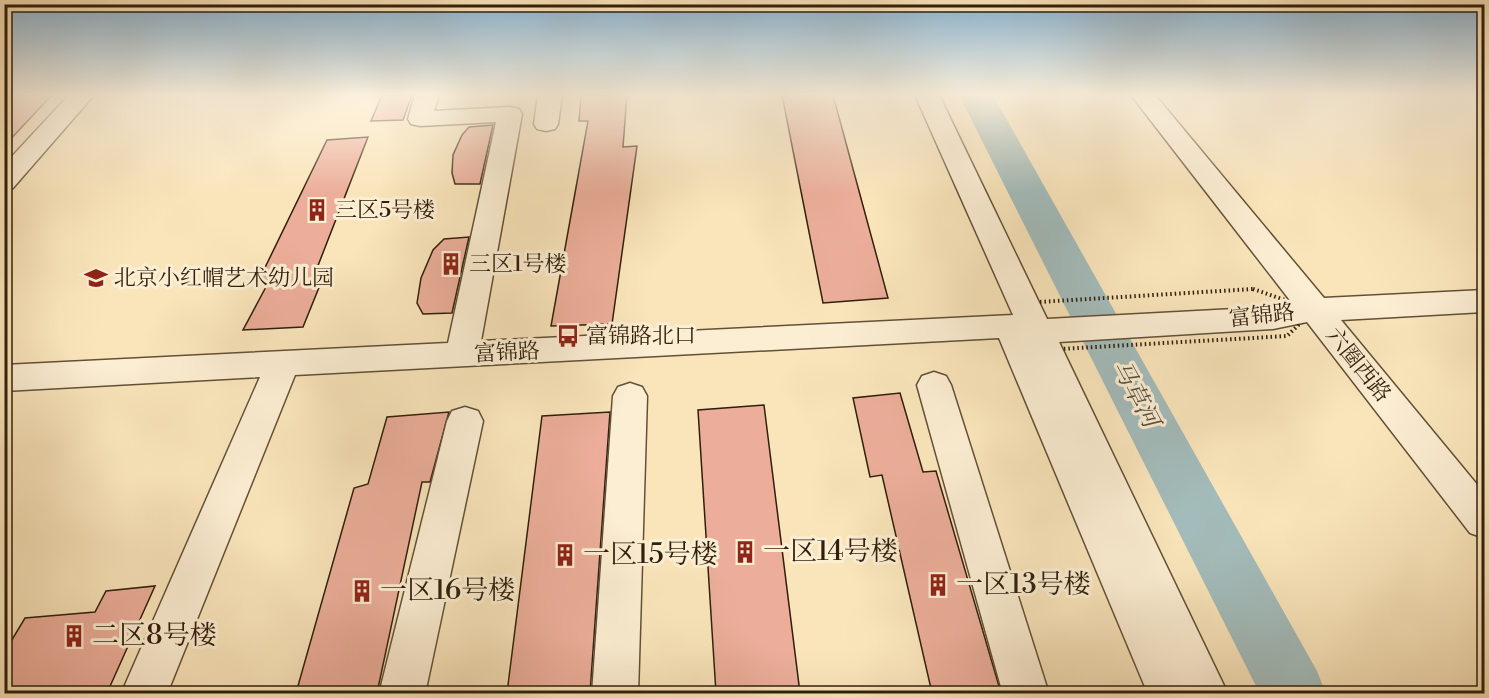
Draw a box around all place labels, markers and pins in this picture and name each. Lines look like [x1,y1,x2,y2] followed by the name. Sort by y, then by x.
[304,197,330,223] building icon: 三区5号楼
[335,197,435,224] place label: 三区5号楼
[438,251,464,277] building icon: 三区1号楼
[469,251,566,278] place label: 三区1号楼
[83,265,109,291] school or university icon: 北京小红帽艺术幼儿园
[114,265,334,292] place label: 北京小红帽艺术幼儿园
[555,323,581,349] bus stop icon: 富锦路北口
[586,323,696,350] place label: 富锦路北口
[763,535,898,569] place label: 一区14号楼
[583,538,718,572] place label: 一区15号楼
[732,539,758,565] building icon: 一区14号楼
[552,542,578,568] building icon: 一区15号楼
[956,568,1091,602] place label: 一区13号楼
[925,572,951,598] building icon: 一区13号楼
[380,574,515,608] place label: 一区16号楼
[349,578,375,604] building icon: 一区16号楼
[92,619,217,653] place label: 二区8号楼
[61,623,87,649] building icon: 二区8号楼

